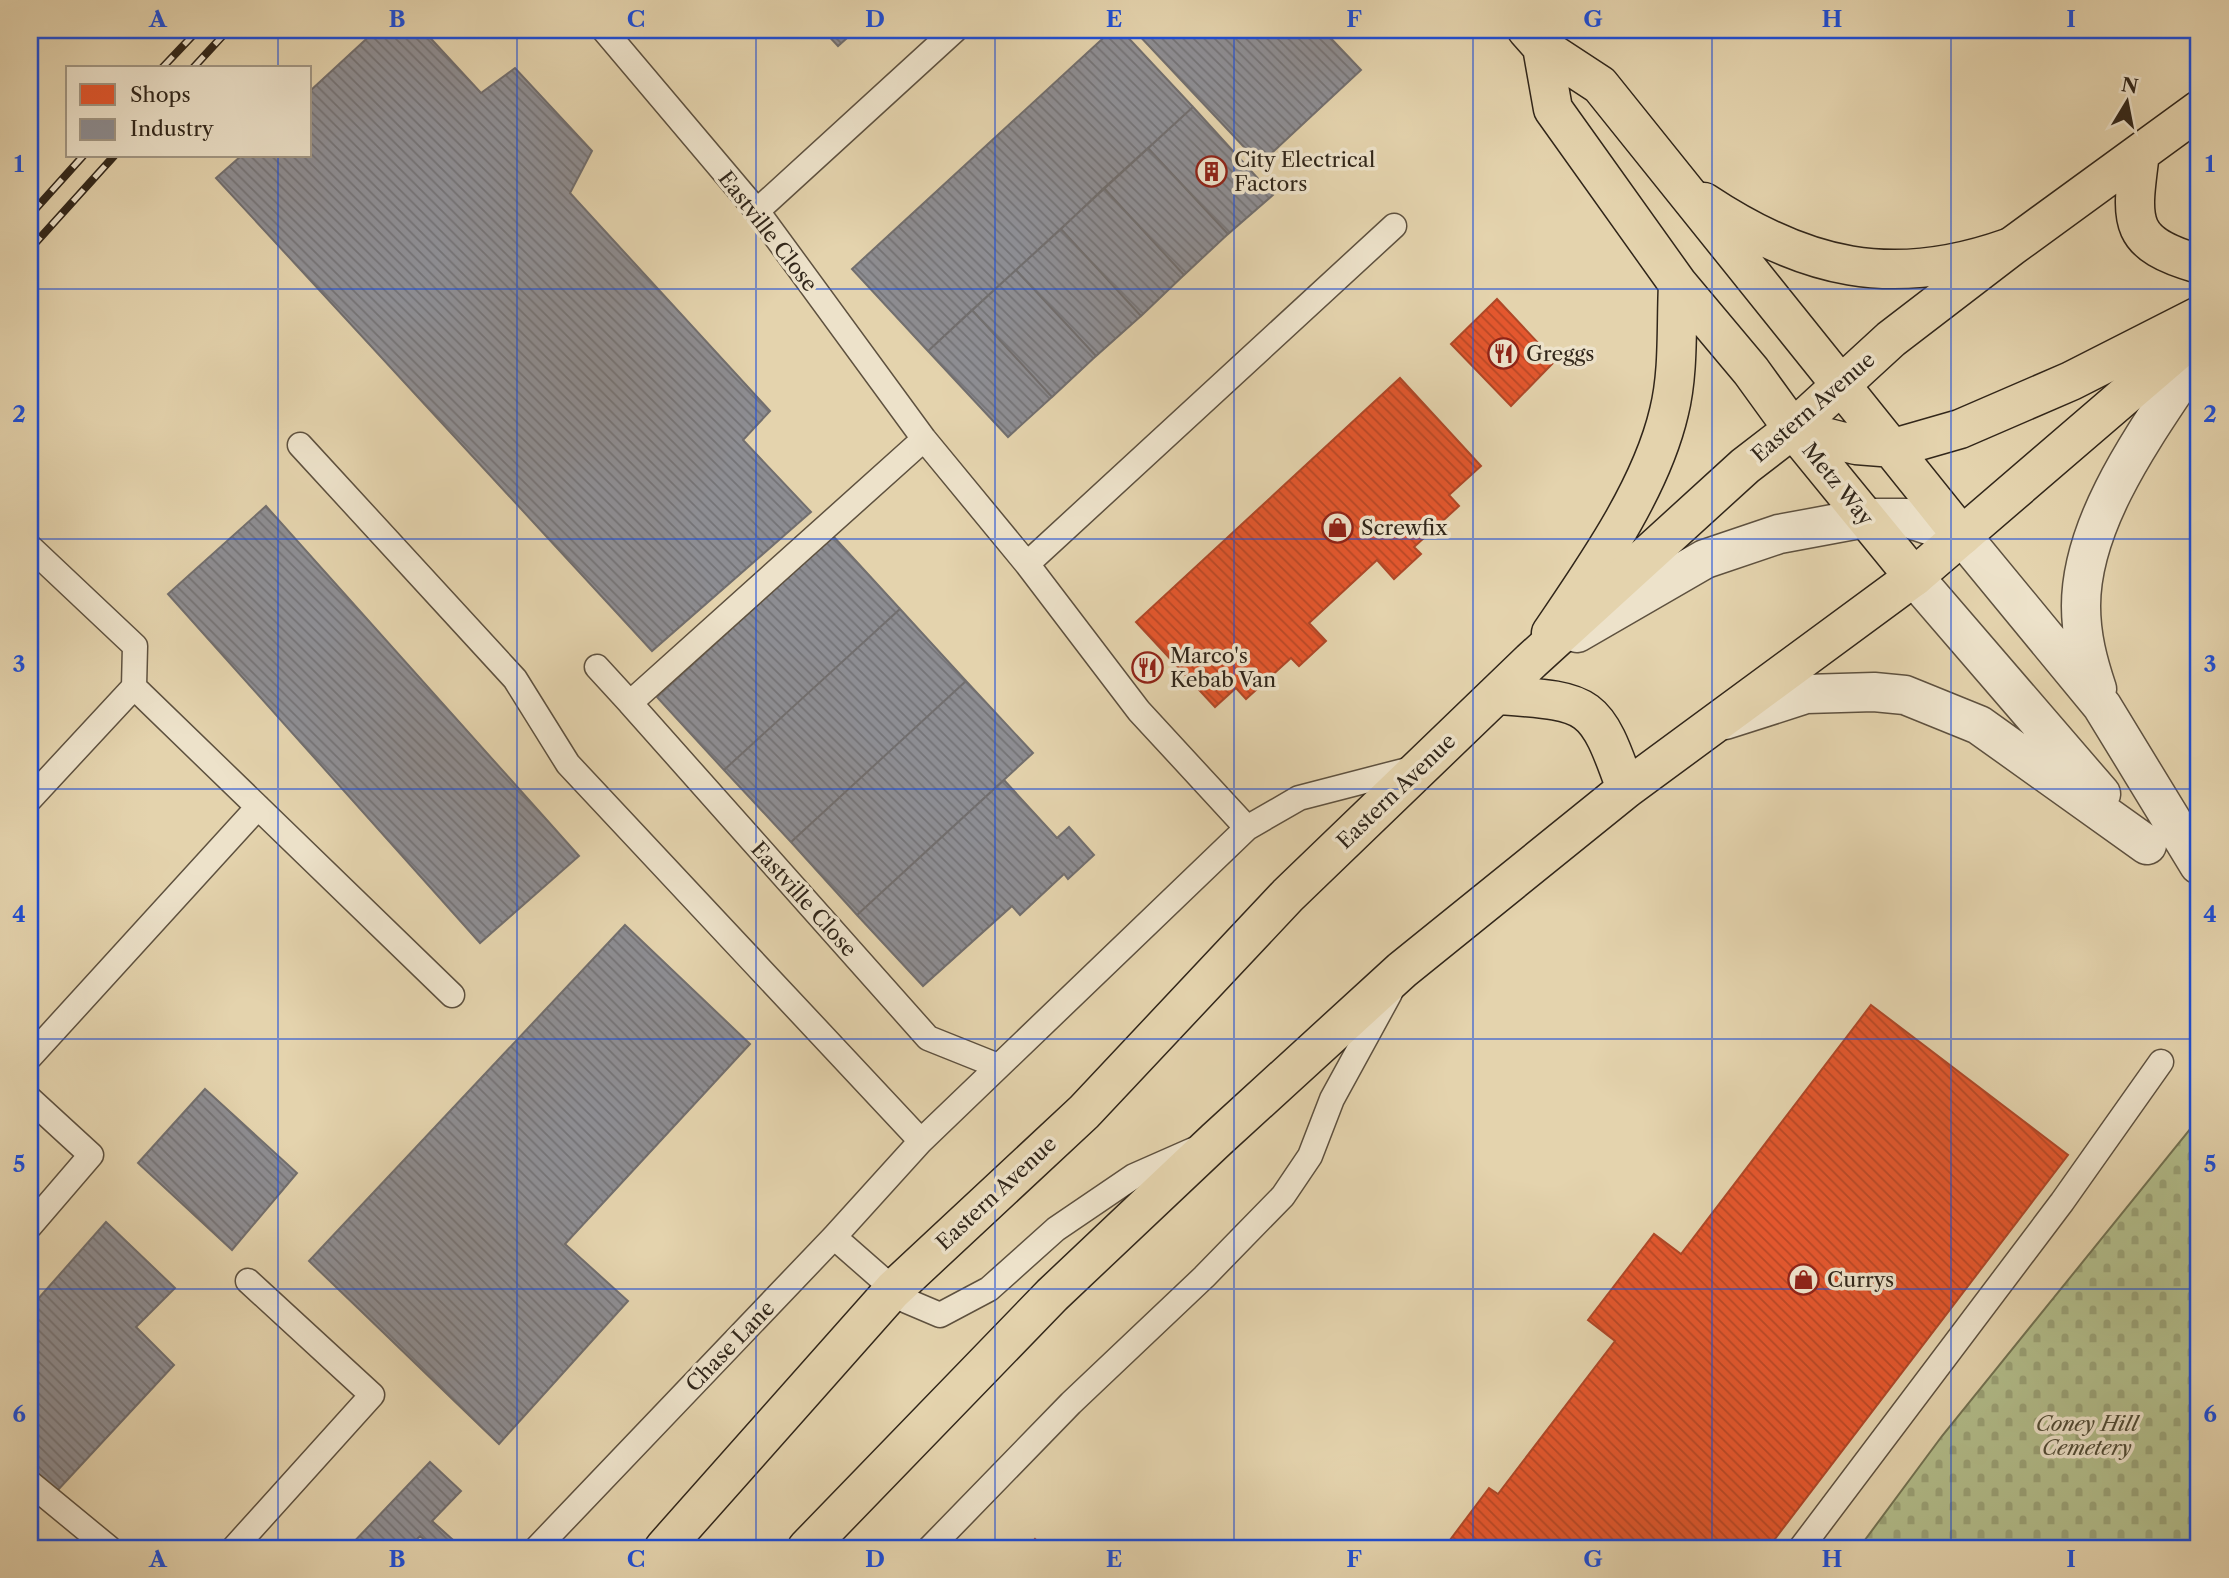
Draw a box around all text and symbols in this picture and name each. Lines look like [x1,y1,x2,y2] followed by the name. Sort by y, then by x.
[148,5,168,33] text: A
[388,5,406,33] text: B
[627,5,645,33] text: C
[865,5,885,33] text: D
[1106,5,1122,33] text: E
[1346,5,1362,33] text: F
[1583,5,1603,33] text: G
[1822,5,1843,33] text: H
[2066,5,2076,33] text: I
[66,66,312,158] legend
[2092,66,2162,136] north arrow
[2120,73,2140,99] text: N
[130,82,191,107] text: Shops
[130,116,214,141] text: Industry
[1234,147,1375,196] place label: City Electrical Factors
[14,150,25,178] text: 1
[2205,150,2216,178] text: 1
[1194,154,1228,188] building icon: City Electrical Factors
[713,166,823,296] street label: Eastville Close
[1486,336,1520,370] restaurant icon: Greggs
[1526,341,1594,366] place label: Greggs
[1746,347,1880,467] street label: Eastern Avenue
[12,400,26,428] text: 2
[2203,400,2217,428] text: 2
[1797,438,1879,531] street label: Metz Way
[1321,510,1355,544] shop icon: Screwfix
[1361,515,1448,540] place label: Screwfix
[1170,643,1276,692] place label: Marco's Kebab Van
[13,650,26,678] text: 3
[1130,650,1164,684] restaurant icon: Marco's Kebab Van
[2204,650,2217,678] text: 3
[1332,728,1460,854] street label: Eastern Avenue
[746,836,862,962] street label: Eastville Close
[12,900,26,928] text: 4
[2203,900,2217,928] text: 4
[931,1131,1061,1255] street label: Eastern Avenue
[13,1150,25,1178] text: 5
[2204,1150,2216,1178] text: 5
[1787,1262,1821,1296] shop icon: Currys
[1827,1267,1894,1292] place label: Currys
[680,1295,780,1397] street label: Chase Lane
[12,1400,26,1428] text: 6
[2203,1400,2217,1428] text: 6
[2036,1411,2141,1460] park label: Coney Hill Cemetery
[148,1545,168,1573] text: A
[388,1545,406,1573] text: B
[627,1545,645,1573] text: C
[865,1545,885,1573] text: D
[1106,1545,1122,1573] text: E
[1346,1545,1362,1573] text: F
[1583,1545,1603,1573] text: G
[1822,1545,1843,1573] text: H
[2066,1545,2076,1573] text: I

